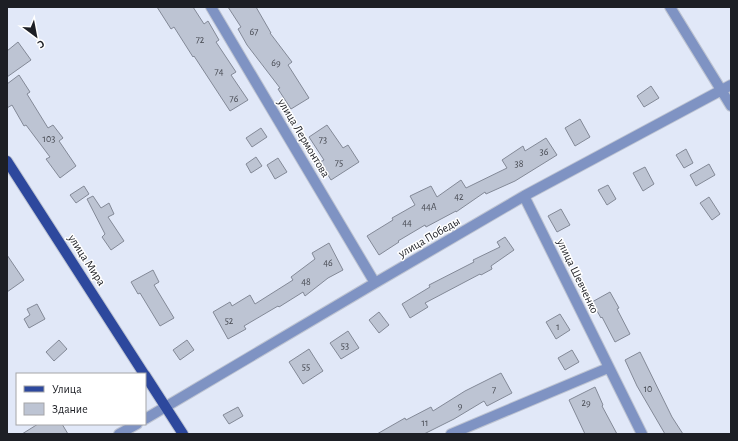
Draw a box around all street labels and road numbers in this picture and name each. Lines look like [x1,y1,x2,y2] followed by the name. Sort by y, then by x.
[275,96,332,180] street label: улица Лермонтова
[395,215,462,261] street label: улица Победы
[65,231,108,289] street label: улица Мира
[554,236,601,316] street label: улица Шевченко

